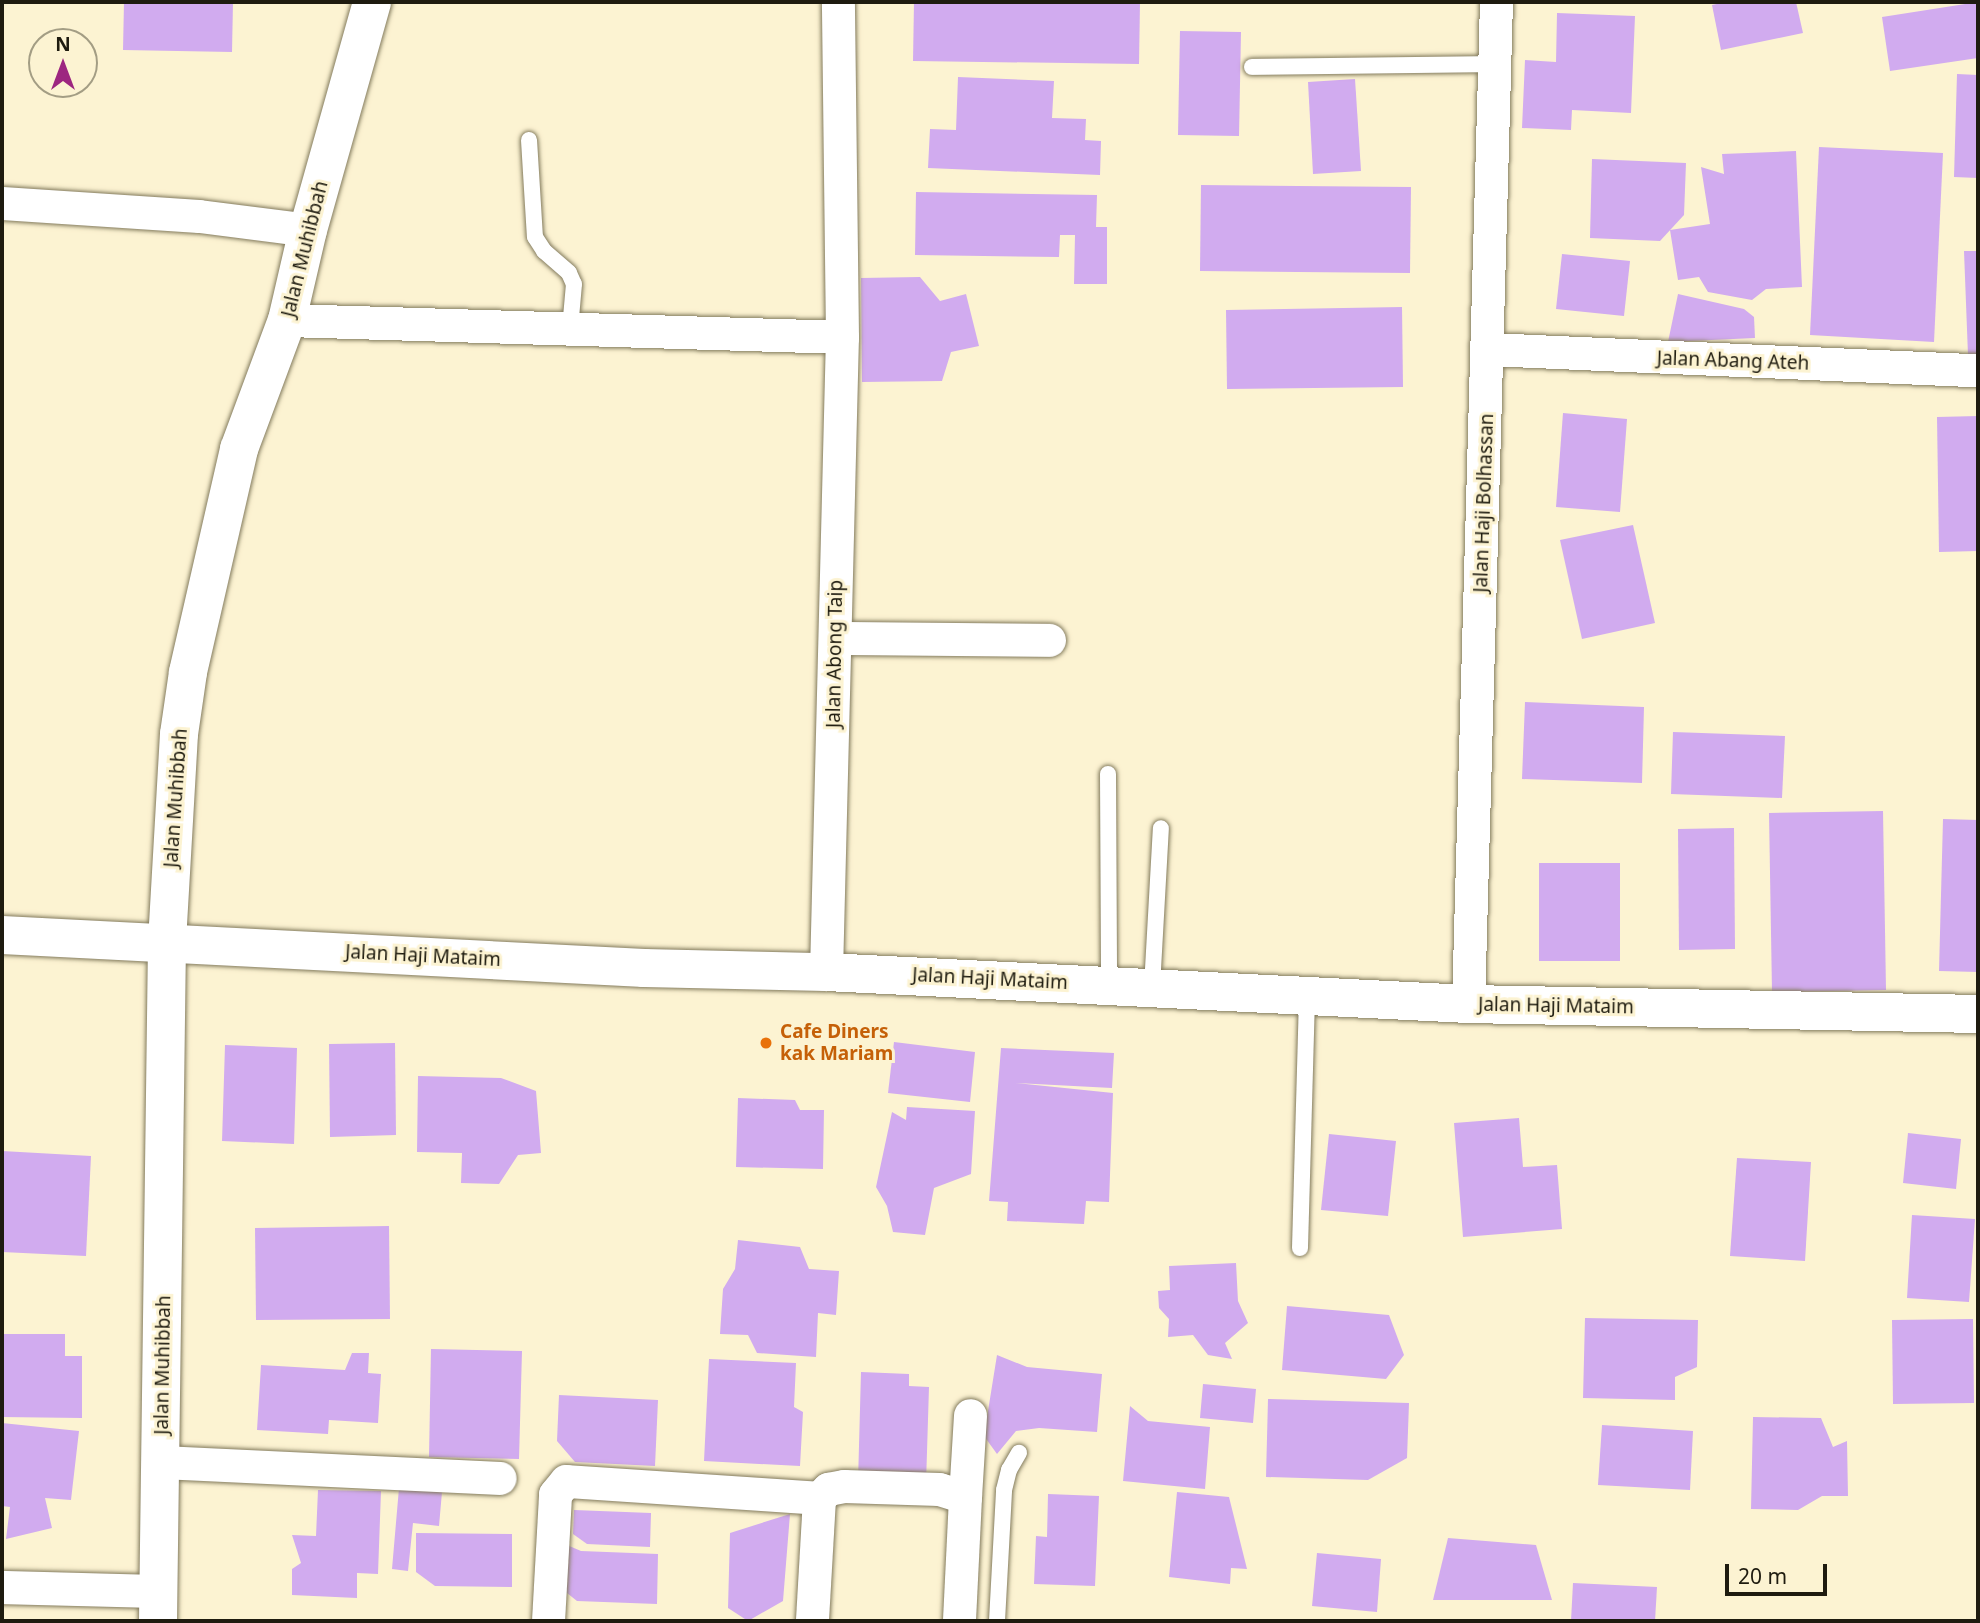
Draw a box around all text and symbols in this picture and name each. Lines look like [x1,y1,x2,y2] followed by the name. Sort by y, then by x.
[28,28,98,98] north arrow
[55,31,71,57] text: N
[277,179,333,319] street label: Jalan Muhibbah
[1656,347,1810,375] street label: Jalan Abang Ateh
[1469,413,1499,593] street label: Jalan Haji Bolhassan
[822,580,848,728] street label: Jalan Abong Taip
[160,728,192,868] street label: Jalan Muhibbah
[345,941,501,971] street label: Jalan Haji Mataim
[912,964,1068,994] street label: Jalan Haji Mataim
[1478,993,1634,1019] street label: Jalan Haji Mataim
[780,1021,893,1065] place label: Cafe Diners kak Mariam
[758,1035,774,1051] marker: Cafe Diners kak Mariam
[150,1295,176,1435] street label: Jalan Muhibbah
[1728,1550,1829,1594] scale bar
[1738,1562,1787,1590] text: 20 m

